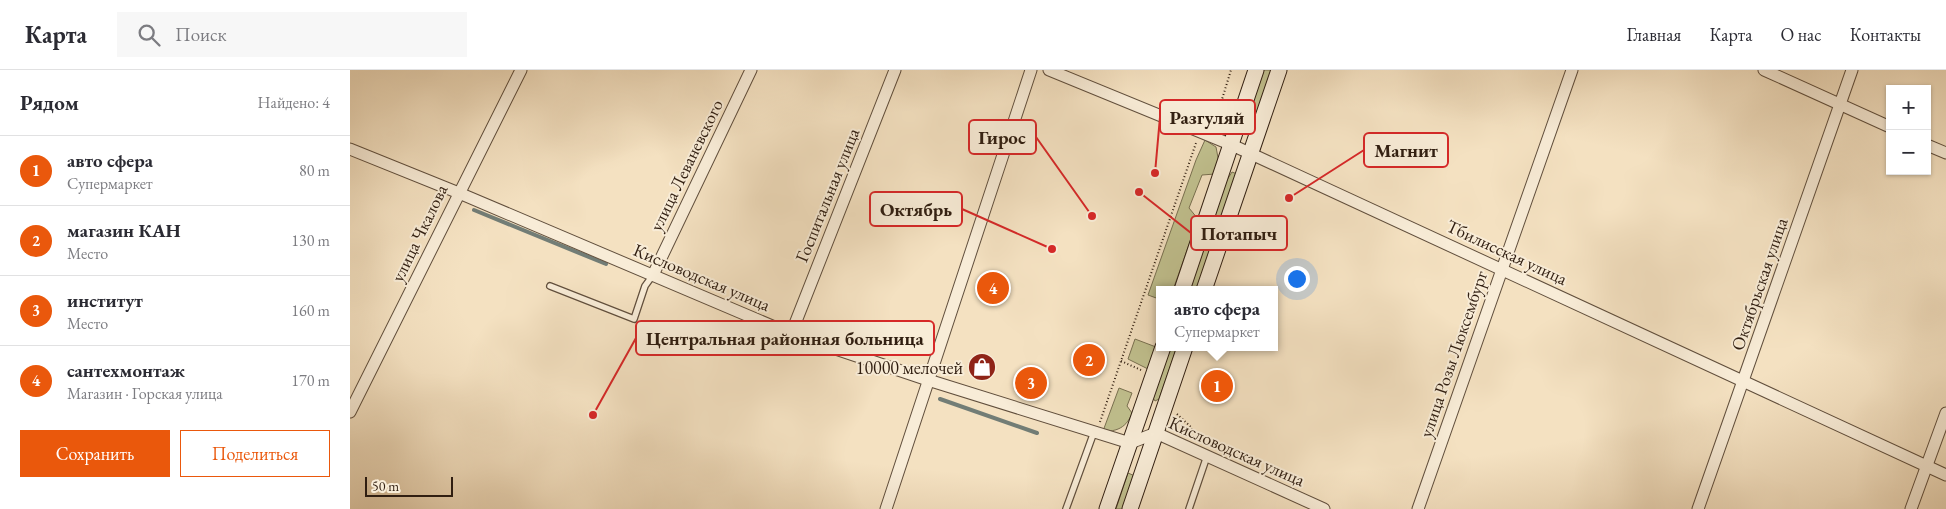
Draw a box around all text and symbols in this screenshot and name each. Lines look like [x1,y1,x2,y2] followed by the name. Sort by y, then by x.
[117,12,467,57] search box
[25,19,87,50] text: Карта
[135,21,163,49] icon: search
[175,22,227,47] text: Поиск
[1627,23,1681,46] text: Главная
[1709,23,1752,46] text: Карта
[1780,23,1822,46] text: О нас
[1850,23,1921,46] text: Контакты
[1886,85,1931,175] map controls
[1886,85,1931,130] button: +
[20,89,79,116] text: Рядом
[258,92,330,113] text: Найдено: 4
[644,95,728,235] street label: улица Леваневского
[1160,100,1255,134] callout: Разгуляй
[1170,105,1244,130] text: Разгуляй
[969,120,1036,154] callout: Гирос
[790,124,865,265] street label: Госпитальная улица
[978,125,1026,150] text: Гирос
[1886,130,1931,175] button: −
[1364,133,1448,167] callout: Магнит
[1374,138,1438,163] text: Магнит
[67,148,153,173] text: авто сфера
[32,160,40,181] text: 1
[299,160,330,181] text: 80 m
[67,173,153,194] text: Супермаркет
[385,180,453,286] street label: улица Чкалова
[870,192,962,226] callout: Октябрь
[880,197,952,222] text: Октябрь
[1443,214,1572,290] street label: Тбилисская улица
[1726,214,1793,353] street label: Октябрьская улица
[1191,216,1287,250] callout: Потапыч
[67,218,181,243] text: магазин КАН
[1201,221,1277,246] text: Потапыч
[32,230,40,251] text: 2
[291,230,330,251] text: 130 m
[630,238,775,316] street label: Кисловодская улица
[67,243,108,264] text: Место
[1284,266,1310,292] your location
[1414,267,1492,440] street label: улица Розы Люксембург
[977,269,1009,307] pin: 4
[1156,286,1278,351] popup
[67,288,143,313] text: институт
[1174,296,1260,321] text: авто сфера
[32,300,40,321] text: 3
[291,300,330,321] text: 160 m
[67,313,108,334] text: Место
[636,321,934,355] callout: Центральная районная больница
[1174,321,1260,342] text: Супермаркет
[646,326,925,351] text: Центральная районная больница
[1073,341,1105,379] pin: 2
[967,352,997,382] shop icon: 10000 мелочей
[856,356,963,379] place label: 10000 мелочей
[67,358,185,383] text: сантехмонтаж
[1015,364,1047,402] pin: 3
[1201,367,1233,405] pin: 1
[32,370,40,391] text: 4
[291,370,330,391] text: 170 m
[67,383,223,404] text: Магазин · Горская улица
[1165,411,1309,492] street label: Кисловодская улица
[20,430,170,477] button: Сохранить
[180,430,330,477] button: Поделиться
[365,474,452,497] scale bar
[372,477,399,495] text: 50 m

